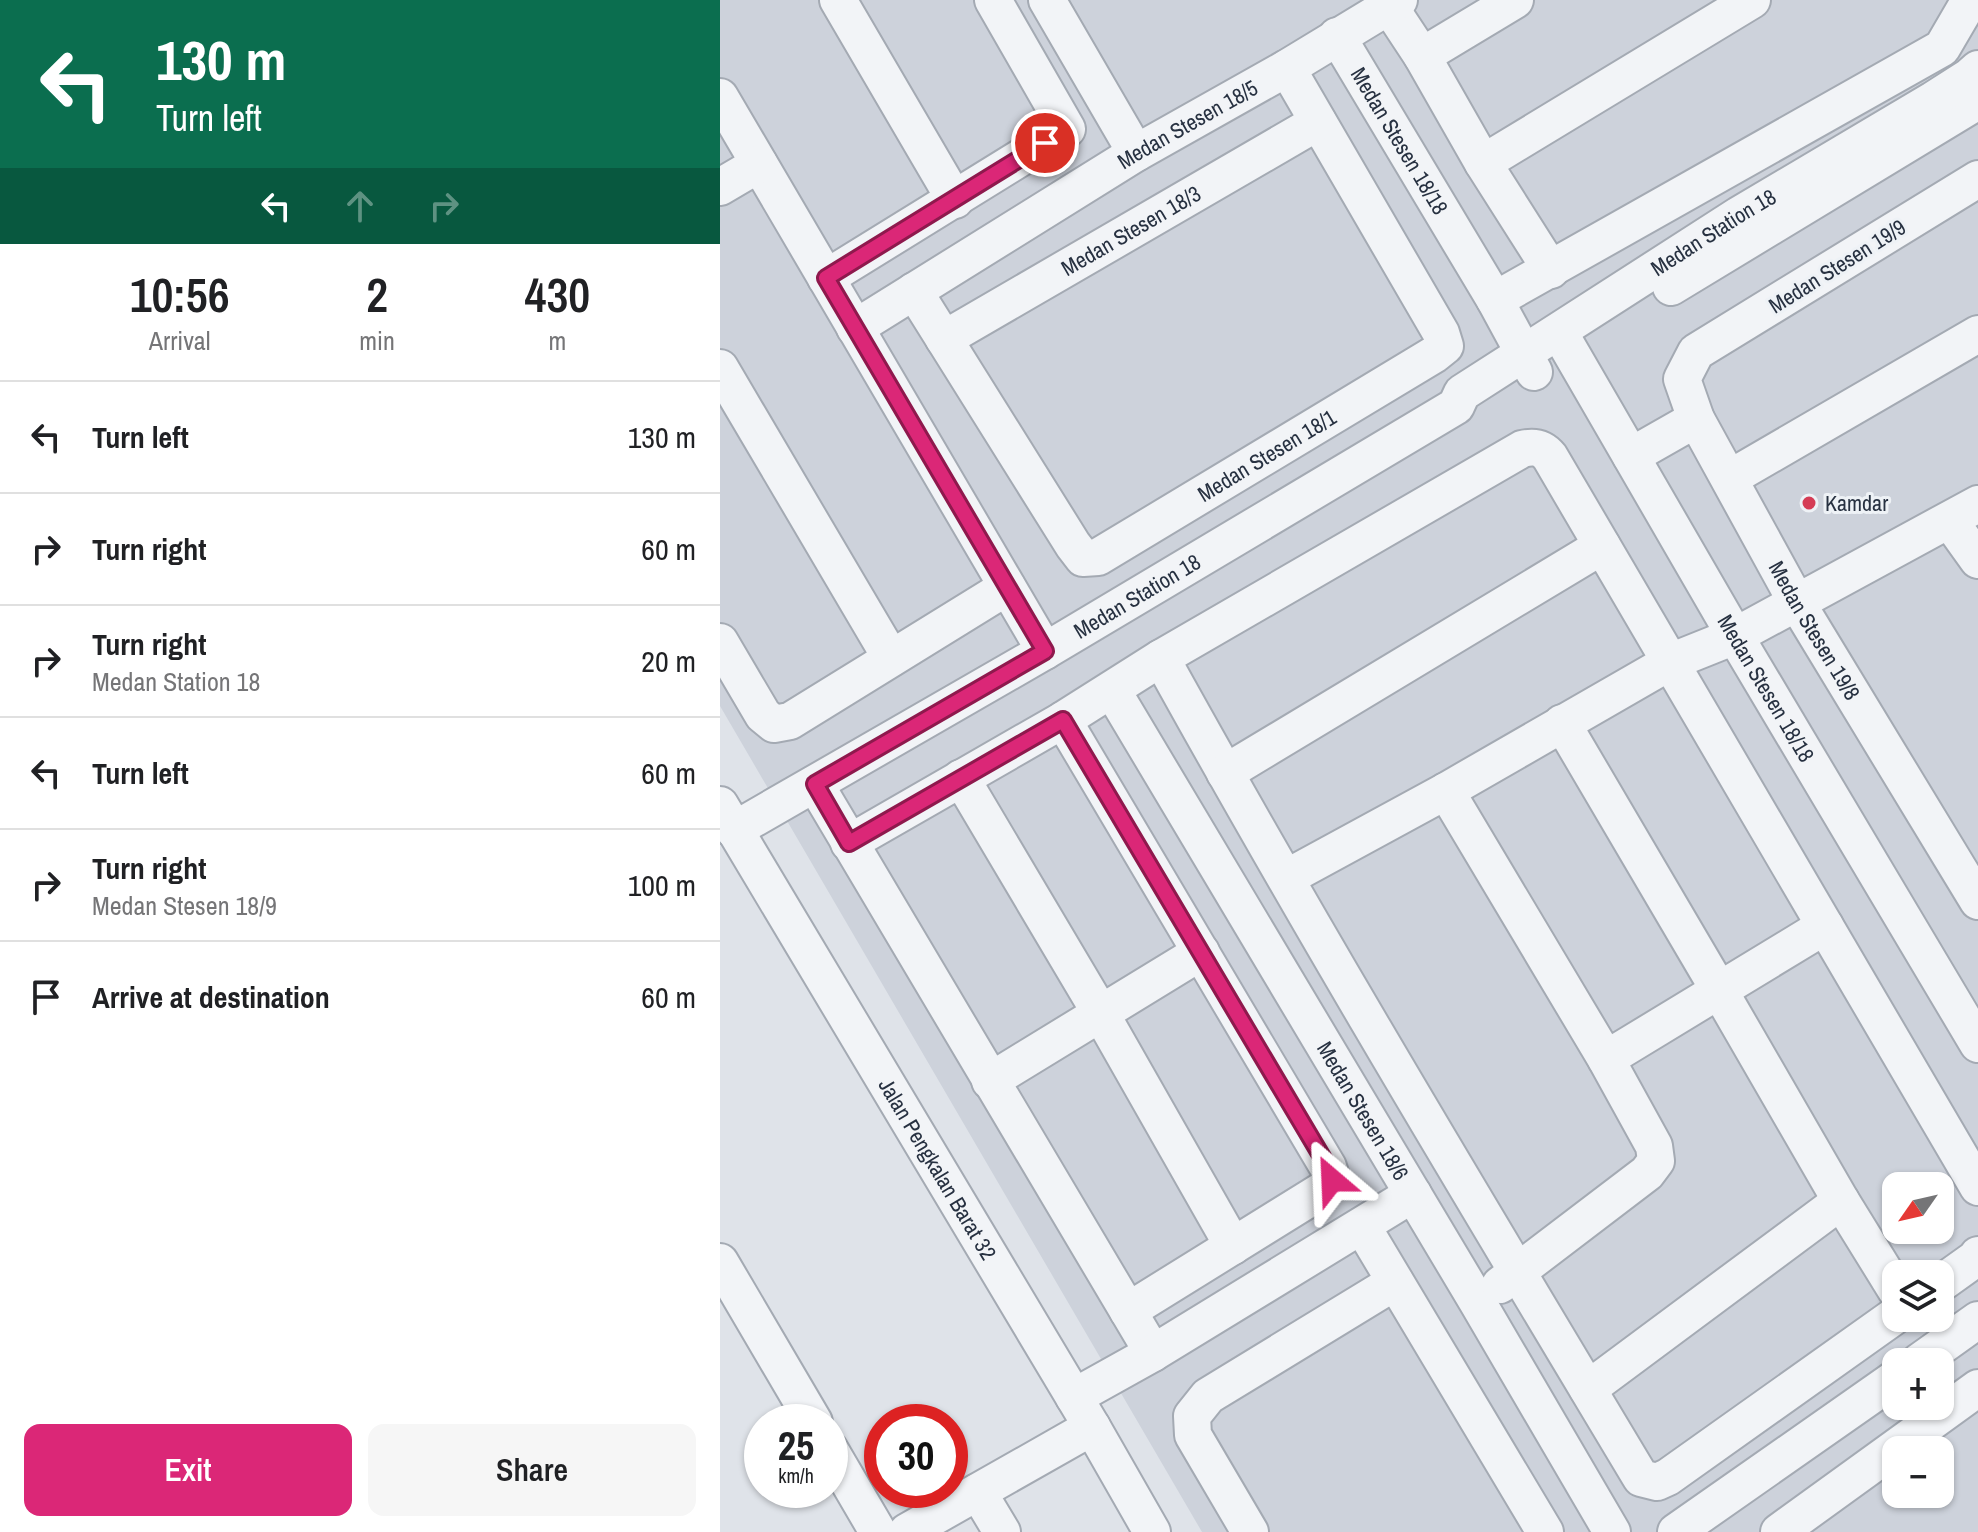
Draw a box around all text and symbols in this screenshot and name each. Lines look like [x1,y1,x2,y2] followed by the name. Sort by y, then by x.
[156,22,286,97] text: 130 m
[24,32,128,136] icon: left
[1344,61,1455,220] street label: Medan Stesen 18/18
[1112,73,1263,176] street label: Medan Stesen 18/5
[156,94,262,142] text: Turn left
[1011,109,1079,177] pin
[1023,121,1067,165] icon: arrive
[1056,178,1206,283] street label: Medan Stesen 18/3
[1645,181,1781,283] street label: Medan Station 18
[254,184,298,228] icon: left
[338,184,382,228] icon: ahead
[422,184,466,228] icon: right
[1763,212,1911,320] street label: Medan Stesen 19/9
[130,262,230,327] text: 10:56
[366,262,388,327] text: 2
[525,262,590,327] text: 430
[149,323,210,358] text: Arrival
[359,323,395,358] text: min
[549,323,566,358] text: m
[1192,402,1342,509] street label: Medan Stesen 18/1
[24,415,68,459] icon: left
[92,417,189,457] text: Turn left
[628,417,696,457] text: 130 m
[1825,488,1888,518] place label: Kamdar
[1800,494,1818,512] marker: Kamdar
[24,527,68,571] icon: right
[92,529,206,569] text: Turn right
[641,529,696,569] text: 60 m
[1068,547,1206,646] street label: Medan Station 18
[1762,556,1867,706] street label: Medan Stesen 19/8
[1711,609,1822,767] street label: Medan Stesen 18/18
[92,624,206,664] text: Turn right
[24,639,68,683] icon: right
[641,641,696,681] text: 20 m
[92,664,260,699] text: Medan Station 18
[24,751,68,795] icon: left
[92,753,189,793] text: Turn left
[641,753,696,793] text: 60 m
[92,848,206,888] text: Turn right
[24,863,68,907] icon: right
[628,865,696,905] text: 100 m
[92,888,277,923] text: Medan Stesen 18/9
[24,975,68,1019] icon: arrive
[92,977,330,1017] text: Arrive at destination
[641,977,696,1017] text: 60 m
[1310,1036,1416,1186] street label: Medan Stesen 18/6
[872,1072,1004,1265] street label: Jalan Pengkalan Barat 32
[1290,1138,1374,1222] position arrow
[1882,1172,1954,1244] north arrow
[1882,1172,1954,1508] map controls
[1882,1260,1954,1332] button: layers
[1882,1348,1954,1420] button: +
[864,1404,968,1508] speed limit sign: 30
[778,1419,814,1472] text: 25
[24,1424,352,1516] button: Exit
[368,1424,696,1516] button: Share
[1882,1436,1954,1508] button: −
[778,1462,814,1489] text: km/h

